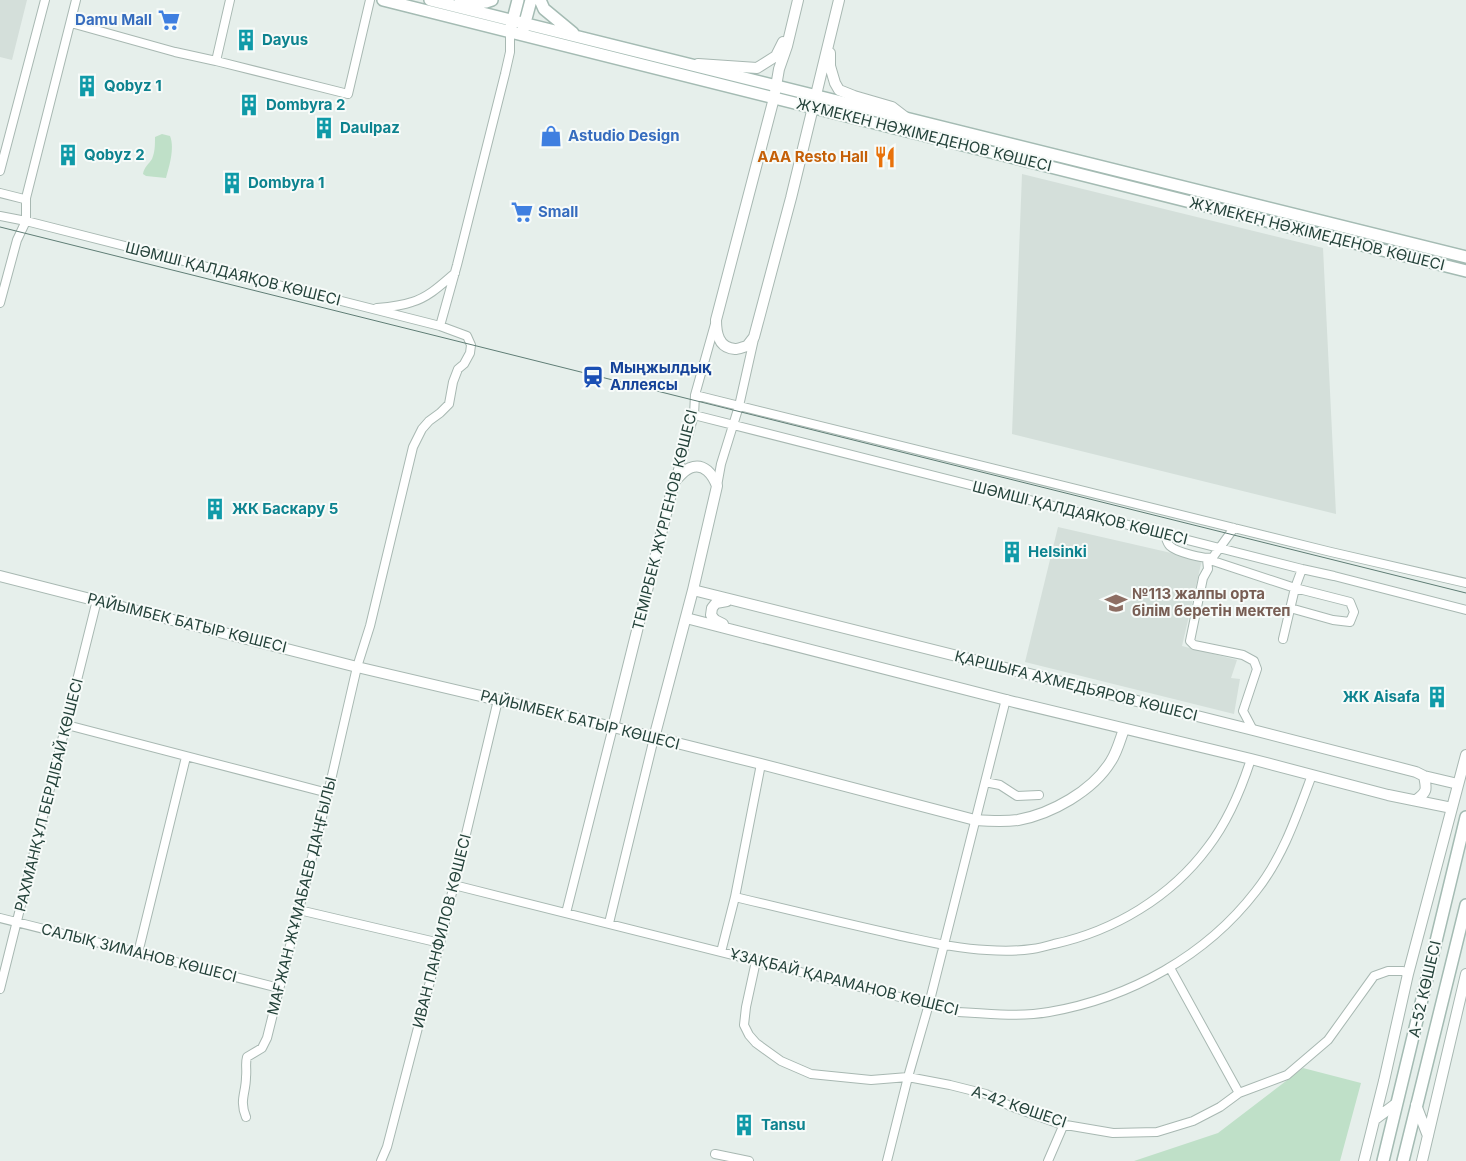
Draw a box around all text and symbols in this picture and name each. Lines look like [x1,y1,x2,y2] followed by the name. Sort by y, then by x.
[156,7,182,33] supermarket icon: Damu Mall
[75,10,152,29] place label: Damu Mall
[233,27,259,53] building icon: Dayus
[262,30,308,49] place label: Dayus
[74,73,100,99] building icon: Qobyz 1
[104,76,162,95] place label: Qobyz 1
[236,92,262,118] building icon: Dombyra 2
[795,94,1054,175] street label: ЖҰМЕКЕН НӘЖІМЕДЕНОВ КӨШЕСІ
[266,95,346,114] place label: Dombyra 2
[311,115,337,141] building icon: Daulpaz
[340,118,400,137] place label: Daulpaz
[538,123,564,149] shop icon: Astudio Design
[568,126,680,145] place label: Astudio Design
[55,142,81,168] building icon: Qobyz 2
[872,144,898,170] restaurant icon: AAA Resto Hall
[84,145,145,164] place label: Qobyz 2
[757,147,868,166] place label: AAA Resto Hall
[219,170,245,196] building icon: Dombyra 1
[248,173,325,192] place label: Dombyra 1
[1188,193,1447,274] street label: ЖҰМЕКЕН НӘЖІМЕДЕНОВ КӨШЕСІ
[509,199,535,225] supermarket icon: Small
[538,202,578,221] place label: Small
[124,238,343,309] street label: ШӘМШІ ҚАЛДАЯҚОВ КӨШЕСІ
[610,358,712,394] place label: Мыңжылдық Аллеясы
[580,364,606,390] station icon: Мыңжылдық Аллеясы
[628,408,701,632] street label: ТЕМІРБЕК ЖҮРГЕНОВ КӨШЕСІ
[971,477,1190,548] street label: ШӘМШІ ҚАЛДАЯҚОВ КӨШЕСІ
[202,496,228,522] building icon: ЖК Баскару 5
[232,499,338,518] place label: ЖК Баскару 5
[999,539,1025,565] building icon: Helsinki
[1028,542,1087,561] place label: Helsinki
[1132,584,1291,620] place label: №113 жалпы орта білім беретін мектеп
[85,589,289,657] street label: РАЙЫМБЕК БАТЫР КӨШЕСІ
[1103,590,1129,616] school or university icon: №113 жалпы орта білім беретін мектеп
[953,646,1199,725] street label: ҚАРШЫҒА АХМЕДЬЯРОВ КӨШЕСІ
[10,676,87,914] street label: РАХМАНҚҰЛ БЕРДІБАЙ КӨШЕСІ
[1424,684,1450,710] building icon: ЖК Aisafa
[478,686,682,754] street label: РАЙЫМБЕК БАТЫР КӨШЕСІ
[1343,687,1420,706] place label: ЖК Aisafa
[263,775,340,1017] street label: МАҒЖАН ЖҰМАБАЕВ ДАҢҒЫЛЫ
[408,832,475,1030] street label: ИВАН ПАНФИЛОВ КӨШЕСІ
[39,919,239,986] street label: САЛЫҚ ЗИМАНОВ КӨШЕСІ
[1404,939,1445,1039] street label: А-52 КӨШЕСІ
[727,944,961,1019] street label: ҰЗАҚБАЙ ҚАРАМАНОВ КӨШЕСІ
[969,1081,1069,1132] street label: А-42 КӨШЕСІ
[731,1112,757,1138] building icon: Tansu
[761,1115,806,1134] place label: Tansu

